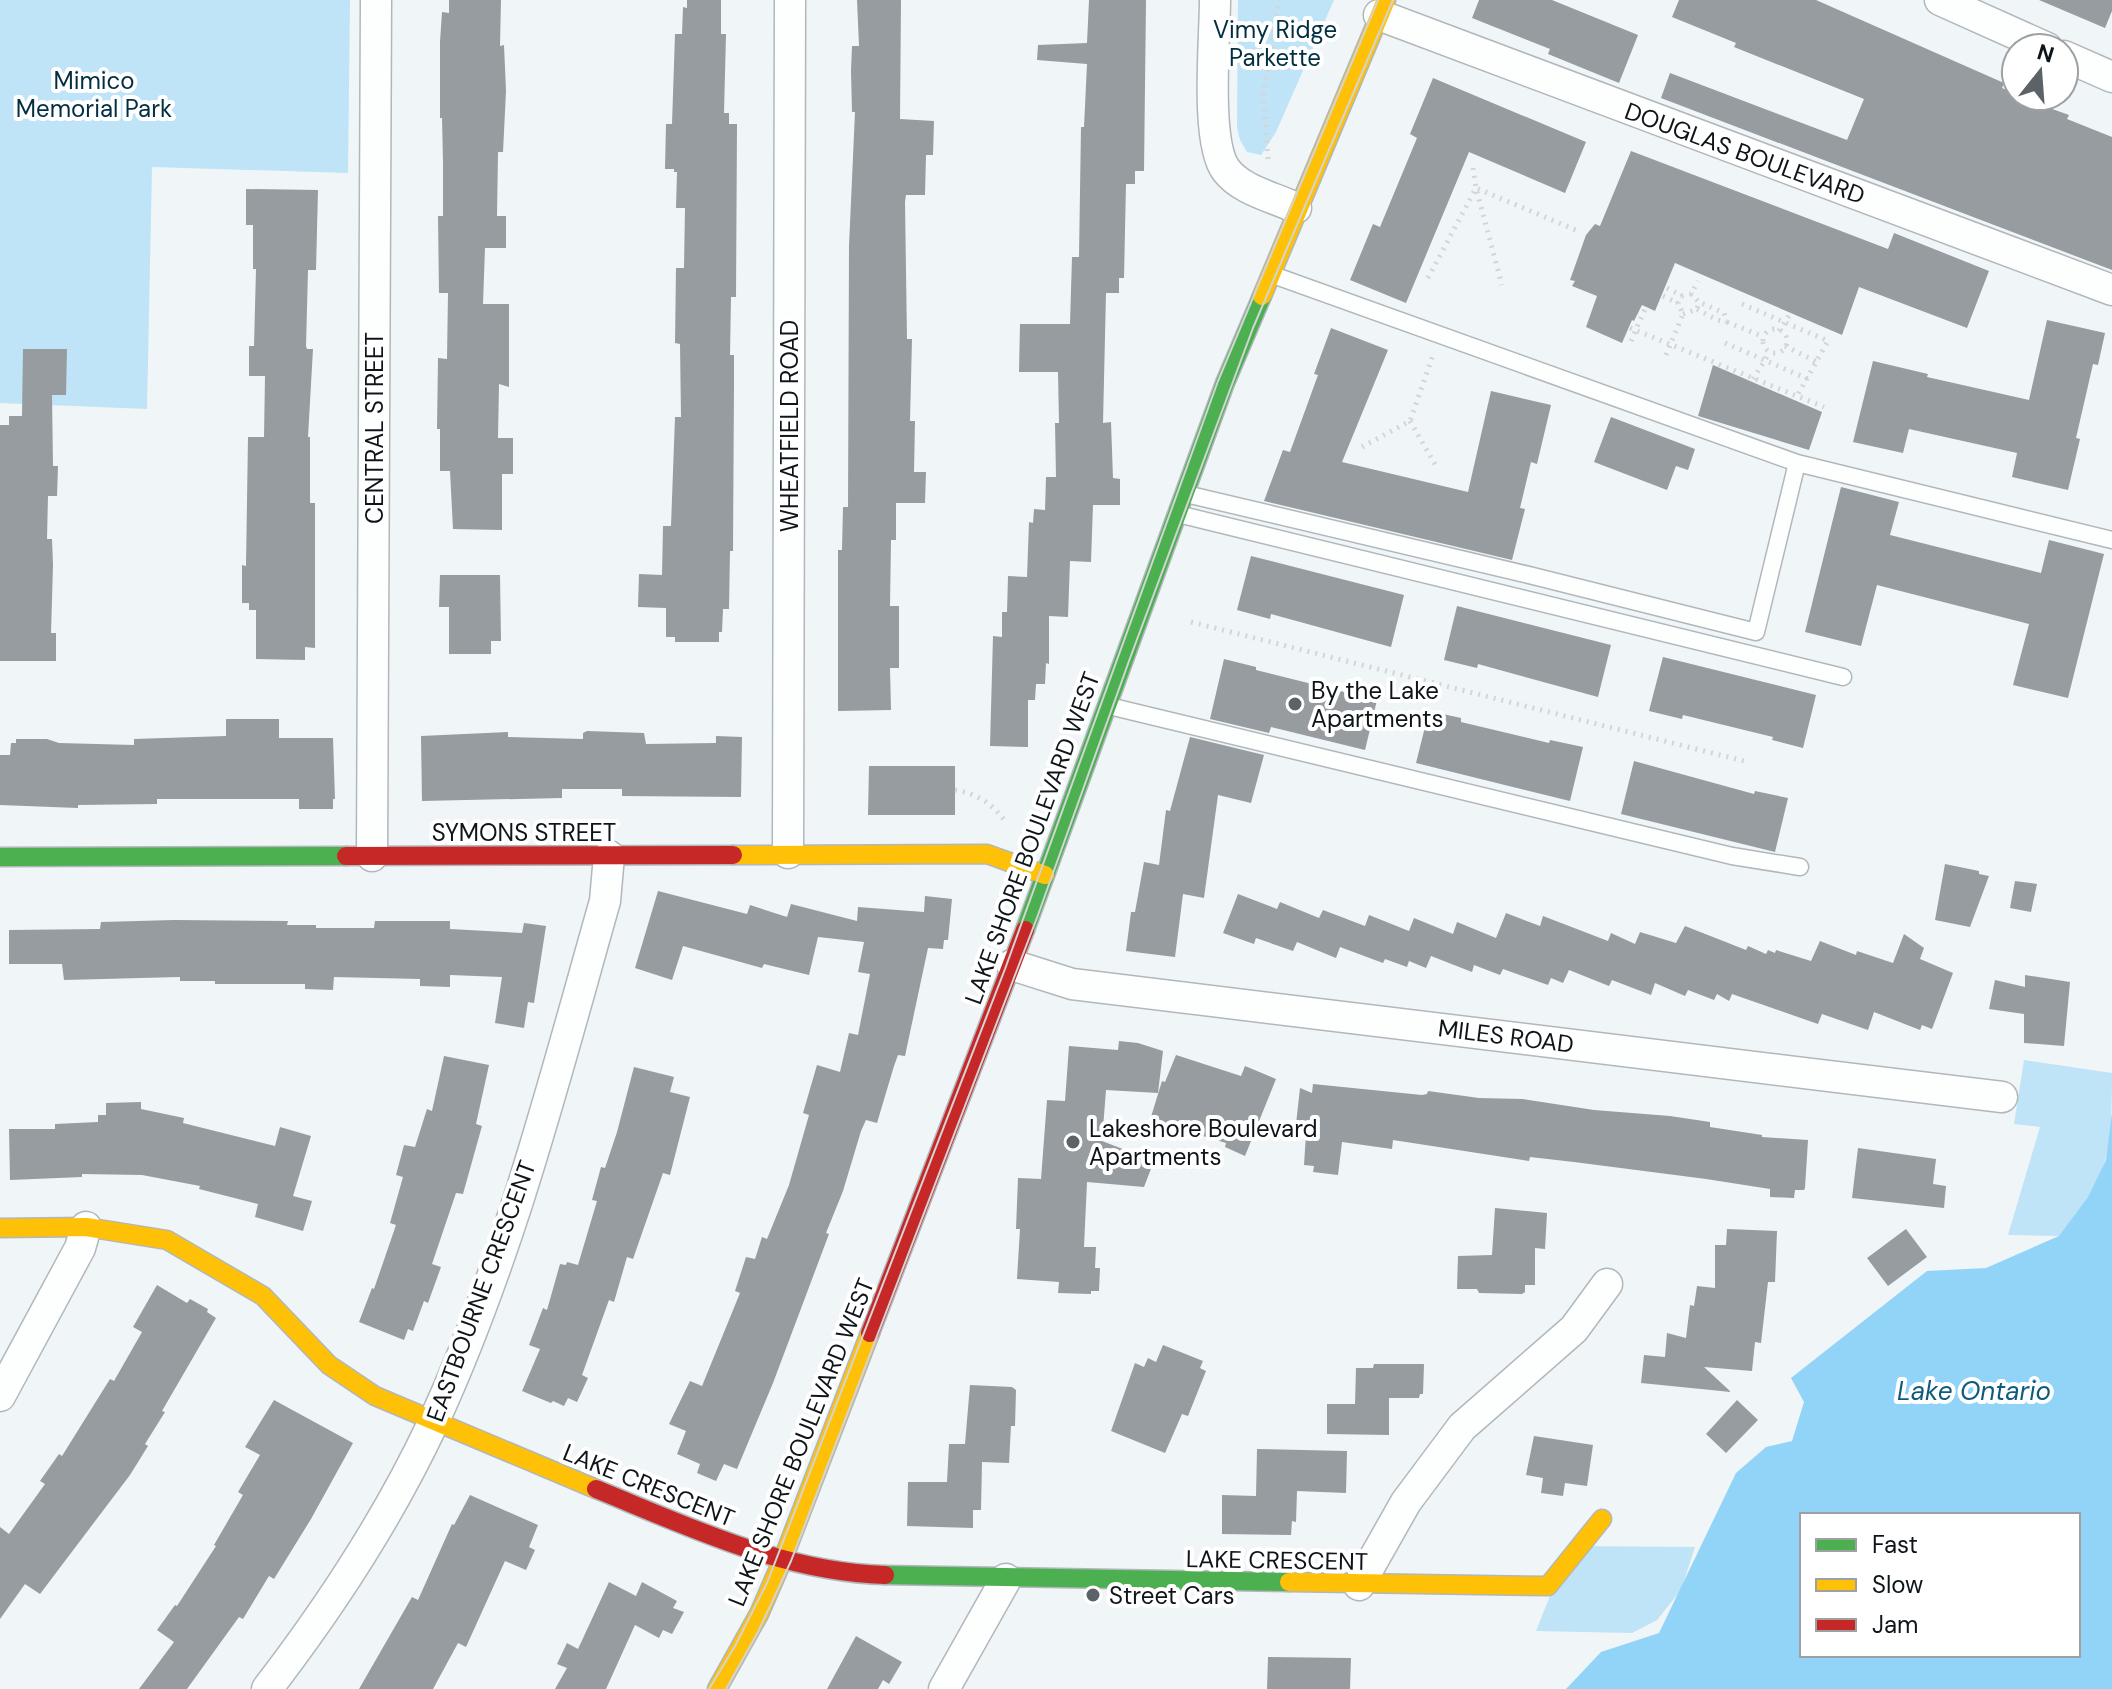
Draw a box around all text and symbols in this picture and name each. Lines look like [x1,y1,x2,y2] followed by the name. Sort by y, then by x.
[1213,14,1337,73] park label: Vimy Ridge Parkette
[2000,32,2080,112] north arrow
[2034,37,2058,70] text: N
[16,65,172,124] park label: Mimico Memorial Park
[1621,95,1869,211] street label: DOUGLAS BOULEVARD
[774,320,805,532] street label: WHEATFIELD ROAD
[359,332,390,524] street label: CENTRAL STREET
[957,668,1107,1008] street label: LAKE SHORE BOULEVARD WEST
[1311,675,1444,734] place label: By the Lake Apartments
[1286,695,1304,713] marker: By the Lake Apartments
[432,817,616,848] street label: SYMONS STREET
[1436,1012,1576,1060] street label: MILES ROAD
[1089,1113,1318,1172] place label: Lakeshore Boulevard Apartments
[1064,1133,1082,1151] marker: Lakeshore Boulevard Apartments
[419,1156,543,1426] street label: EASTBOURNE CRESCENT
[721,1273,881,1611] street label: LAKE SHORE BOULEVARD WEST
[1897,1374,2051,1408] water label: Lake Ontario
[559,1436,739,1534] street label: LAKE CRESCENT
[1800,1513,2080,1657] legend
[1872,1529,1918,1560] text: Fast
[1186,1543,1368,1577] street label: LAKE CRESCENT
[1872,1569,1923,1600] text: Slow
[1109,1580,1235,1611] place label: Street Cars
[1084,1586,1102,1604] marker: Street Cars
[1872,1609,1918,1640] text: Jam

